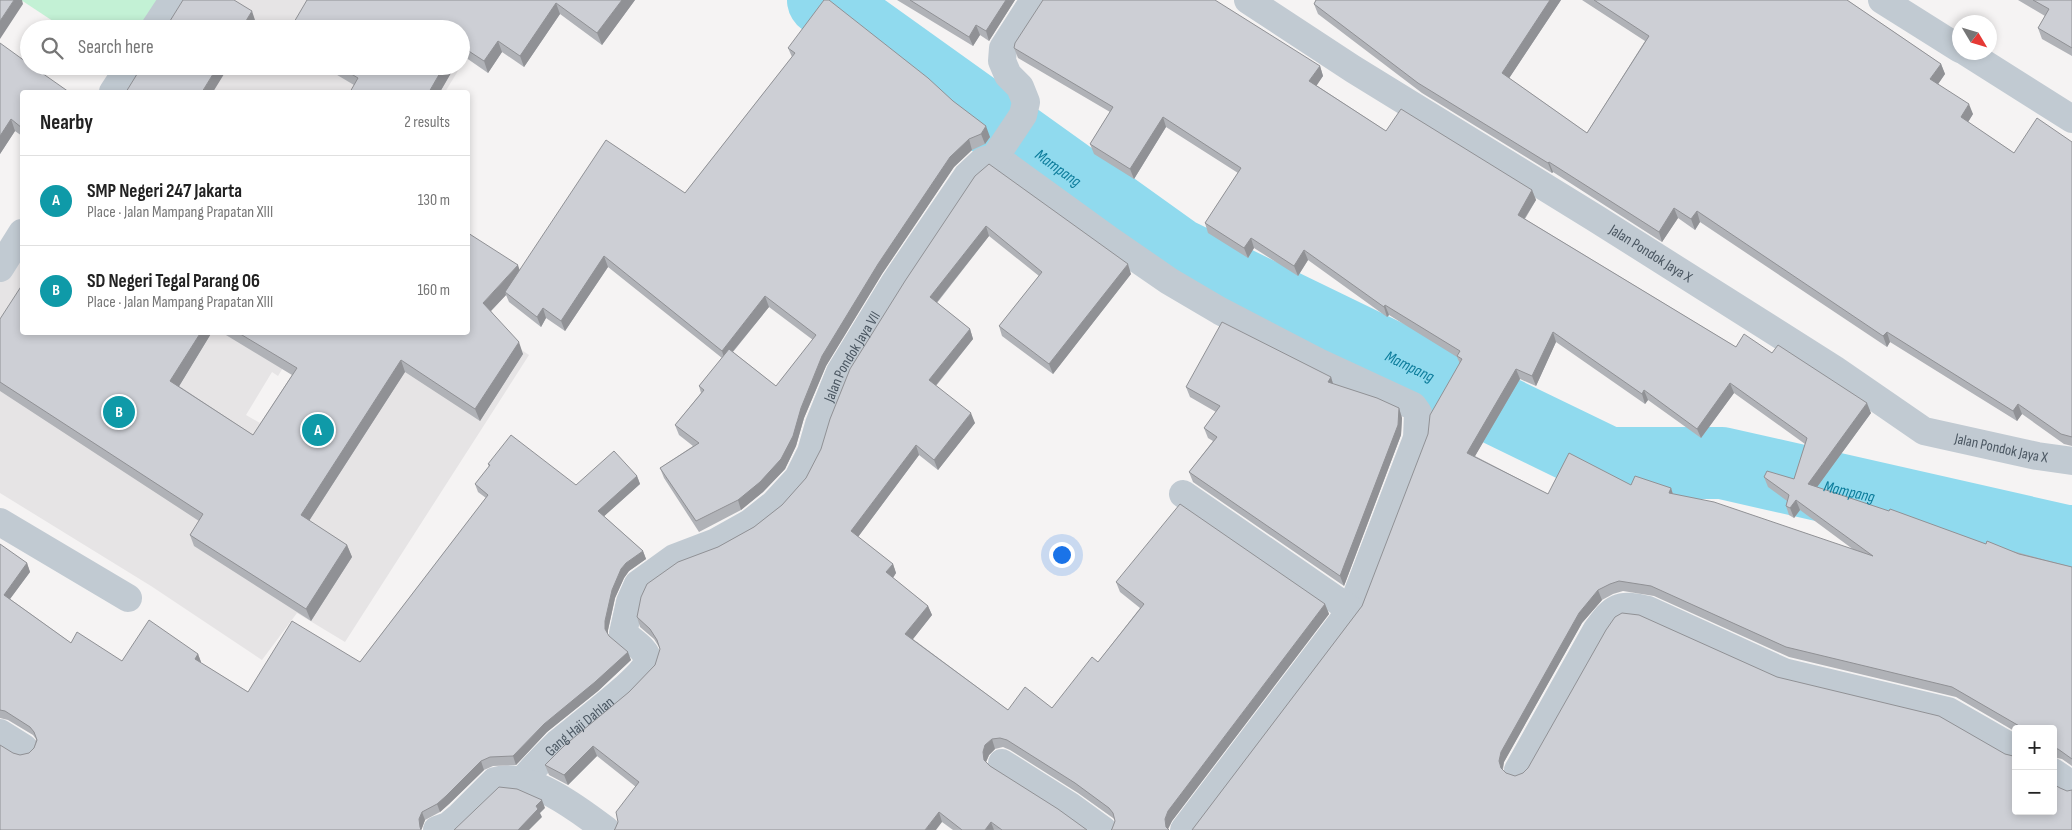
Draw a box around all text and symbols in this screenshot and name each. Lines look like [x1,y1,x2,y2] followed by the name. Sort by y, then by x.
[1952,15,1997,60] north arrow
[20,20,470,75] search box
[38,34,66,62] icon: search
[78,36,154,59] text: Search here
[40,110,93,135] text: Nearby
[404,113,450,132] text: 2 results
[1031,145,1085,191] water label: Mampang
[87,180,242,203] text: SMP Negeri 247 Jakarta
[52,191,60,210] text: A
[418,191,450,210] text: 130 m
[87,203,273,222] text: Place · Jalan Mampang Prapatan XIII
[1605,219,1697,287] street label: Jalan Pondok Jaya X
[87,270,260,293] text: SD Negeri Tegal Parang 06
[52,281,60,300] text: B
[417,281,450,300] text: 160 m
[87,293,273,312] text: Place · Jalan Mampang Prapatan XIII
[819,308,884,406] street label: Jalan Pondok Jaya VII
[1382,347,1438,387] water label: Mampang
[103,393,135,431] pin: B
[302,411,334,449] pin: A
[1952,428,2050,467] street label: Jalan Pondok Jaya X
[1822,477,1877,507] water label: Mampang
[1049,542,1075,568] your location
[541,692,618,760] street label: Gang Haji Dahlan
[2012,725,2057,815] map controls
[2012,725,2057,770] button: +
[2012,770,2057,815] button: −

